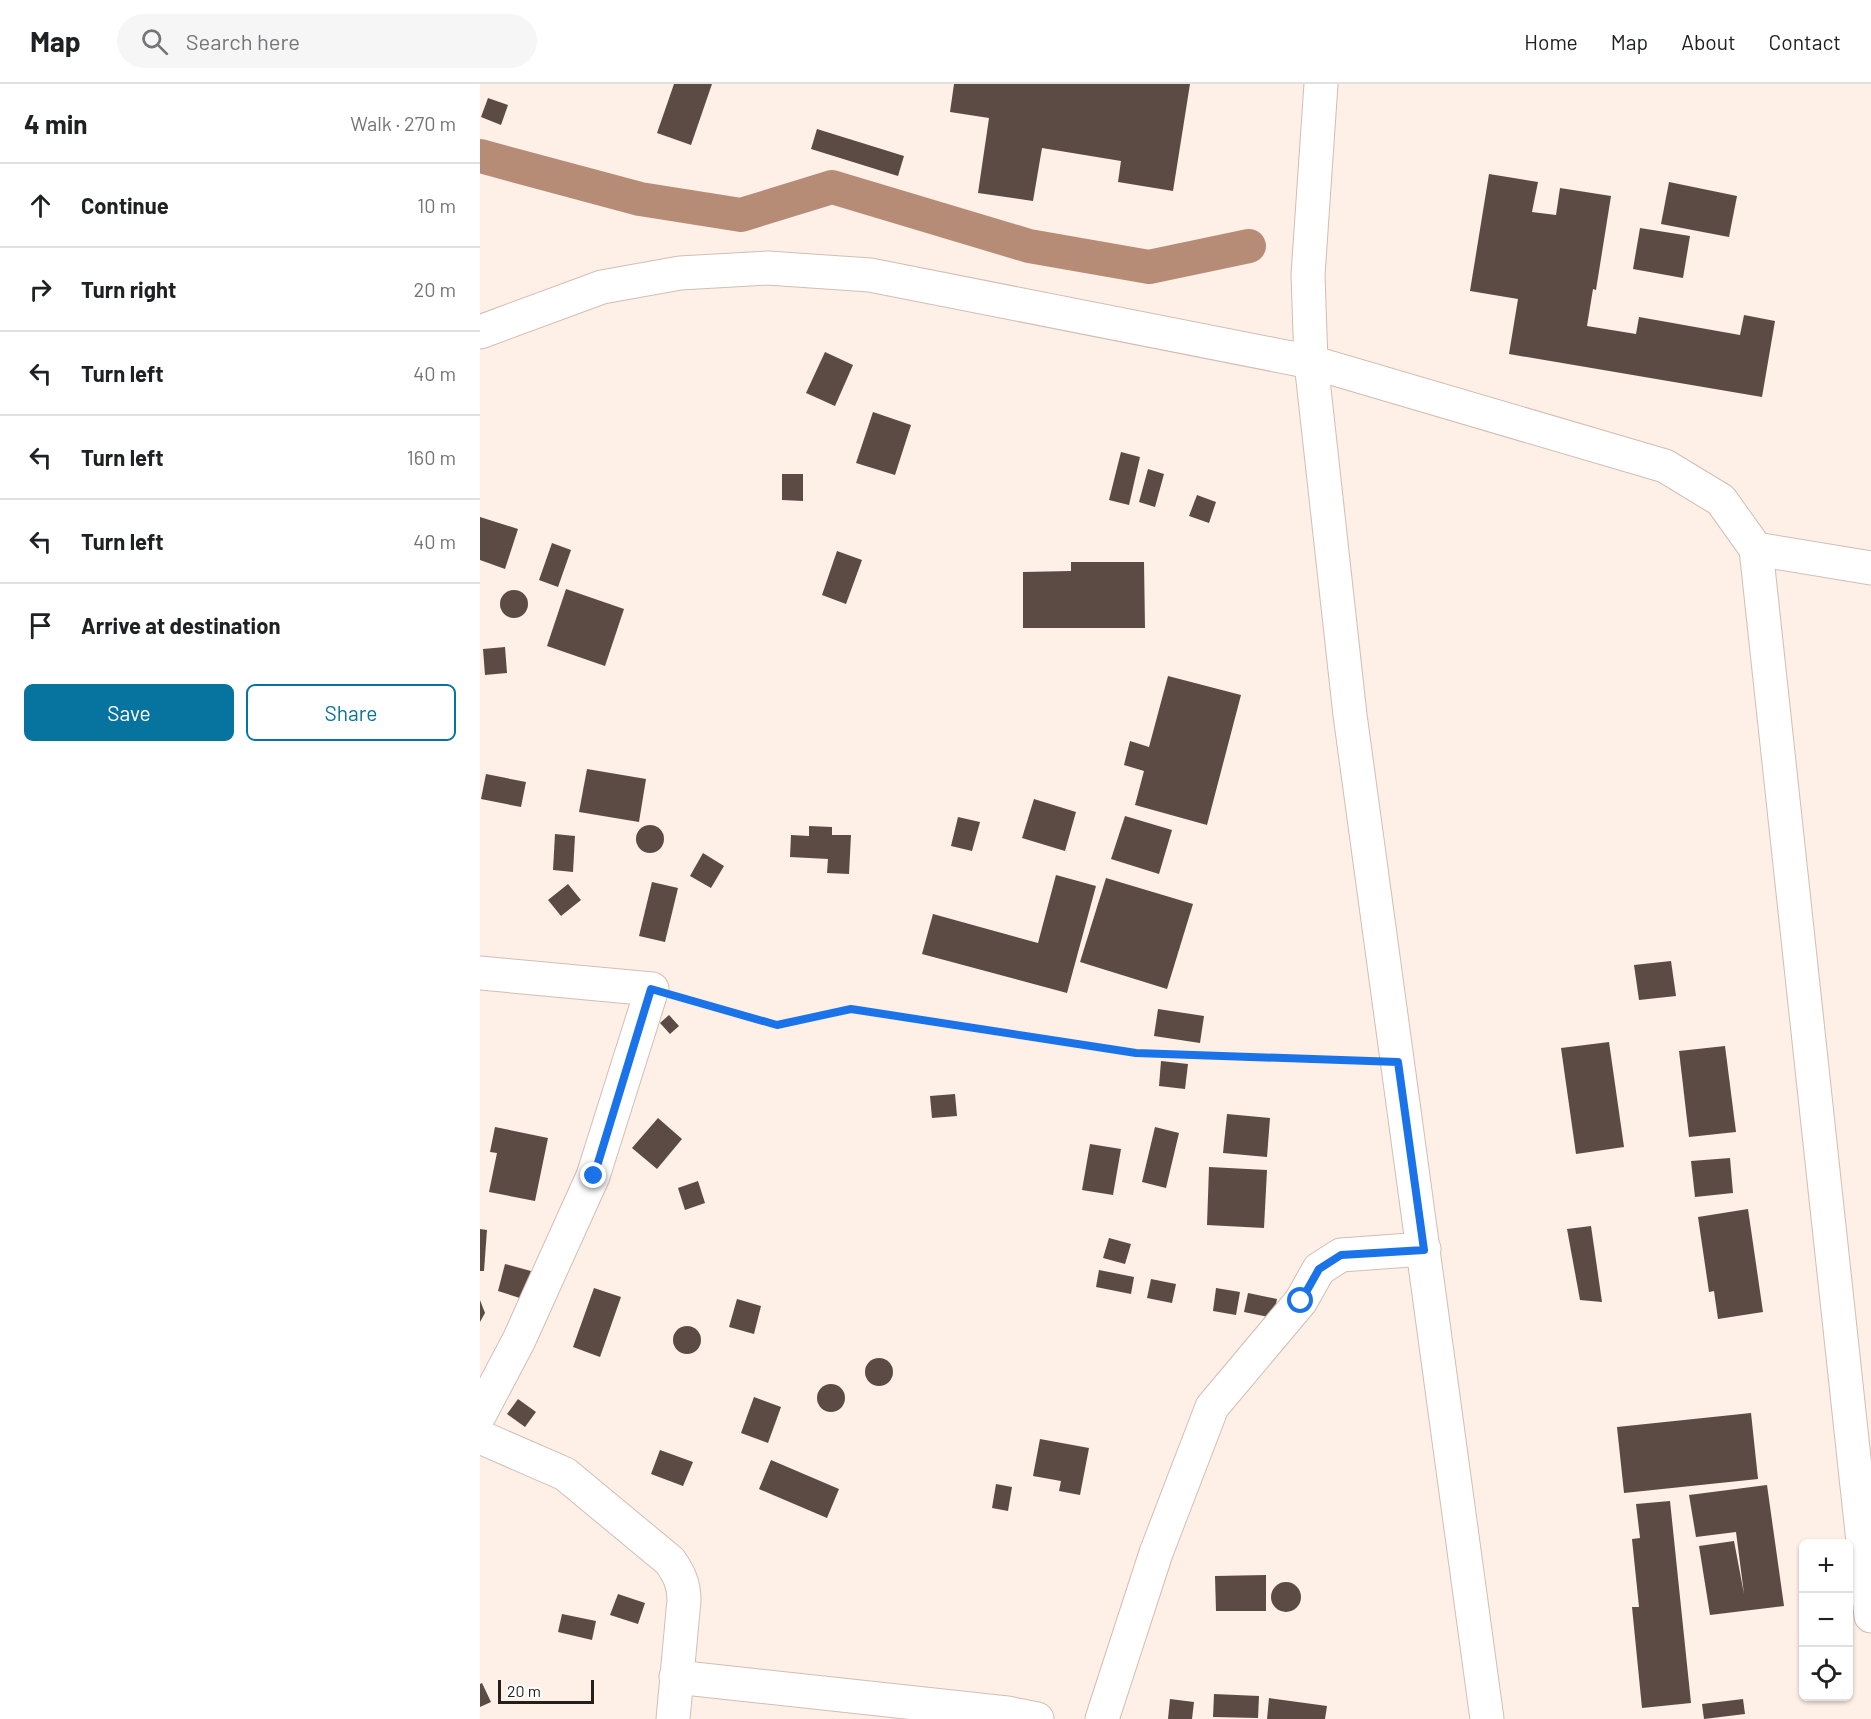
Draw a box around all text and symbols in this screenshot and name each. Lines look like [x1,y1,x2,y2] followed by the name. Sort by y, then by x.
[117,14,537,68] search box
[30,24,81,58] text: Map
[138,25,171,58] icon: search
[186,28,300,54] text: Search here
[1524,29,1578,54] text: Home
[1611,29,1648,54] text: Map
[1681,29,1736,54] text: About
[1769,29,1841,54] text: Contact
[24,108,88,139] text: 4 min
[350,111,456,135] text: Walk · 270 m
[24,189,57,222] icon: ahead
[81,192,169,218] text: Continue
[417,193,456,217] text: 10 m
[24,273,57,306] icon: right
[81,276,176,302] text: Turn right
[413,277,456,301] text: 20 m
[24,357,57,390] icon: left
[81,360,164,386] text: Turn left
[413,361,456,385] text: 40 m
[24,441,57,474] icon: left
[81,444,164,470] text: Turn left
[407,445,456,469] text: 160 m
[24,525,57,558] icon: left
[81,528,164,554] text: Turn left
[413,529,456,553] text: 40 m
[24,609,57,642] icon: arrive
[81,612,280,638] text: Arrive at destination
[24,684,234,741] button: Save
[246,684,456,741] button: Share
[580,1162,606,1188] route end
[1287,1287,1313,1313] route start
[1799,1539,1853,1701] map controls
[1799,1539,1853,1593] button: +
[1799,1593,1853,1647] button: −
[1799,1647,1853,1701] button: locate
[498,1677,594,1704] scale bar
[507,1681,541,1700] text: 20 m

